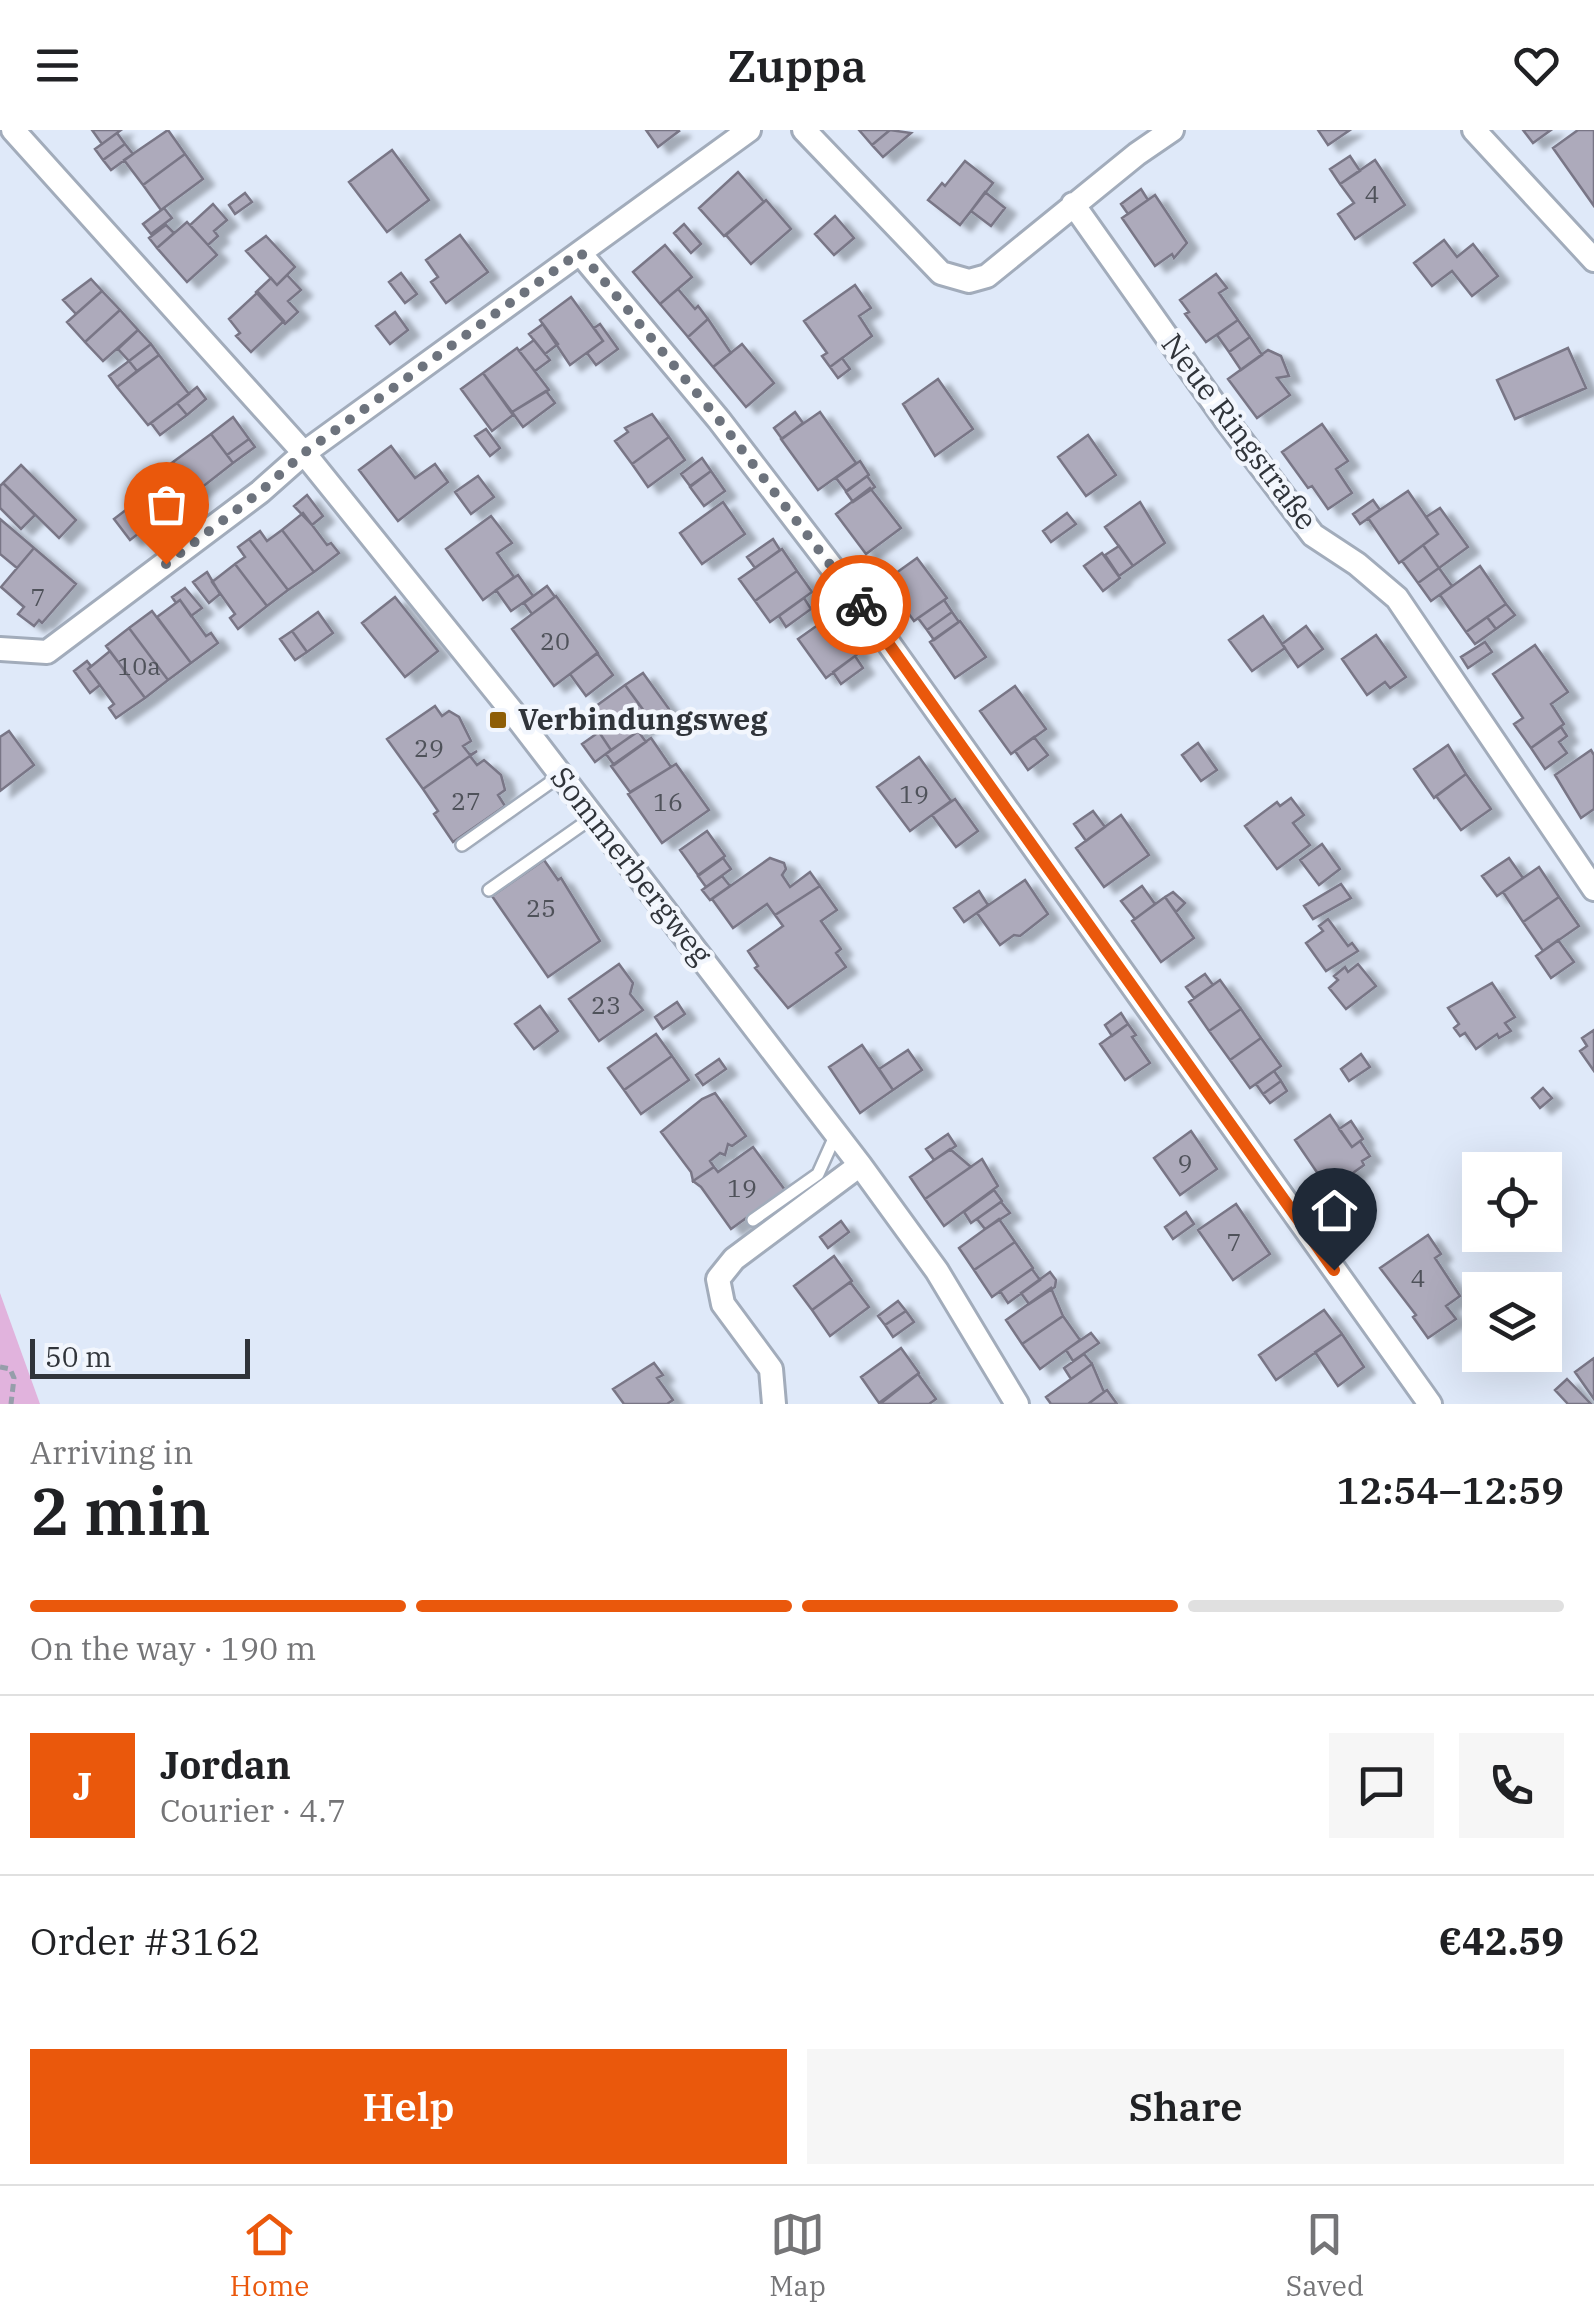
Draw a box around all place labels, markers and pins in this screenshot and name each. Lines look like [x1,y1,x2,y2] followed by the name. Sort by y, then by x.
[124,462,209,565] pin
[518,699,768,738] place label: Verbindungsweg
[487,709,509,731] marker: Verbindungsweg
[1292,1168,1377,1271] pin

